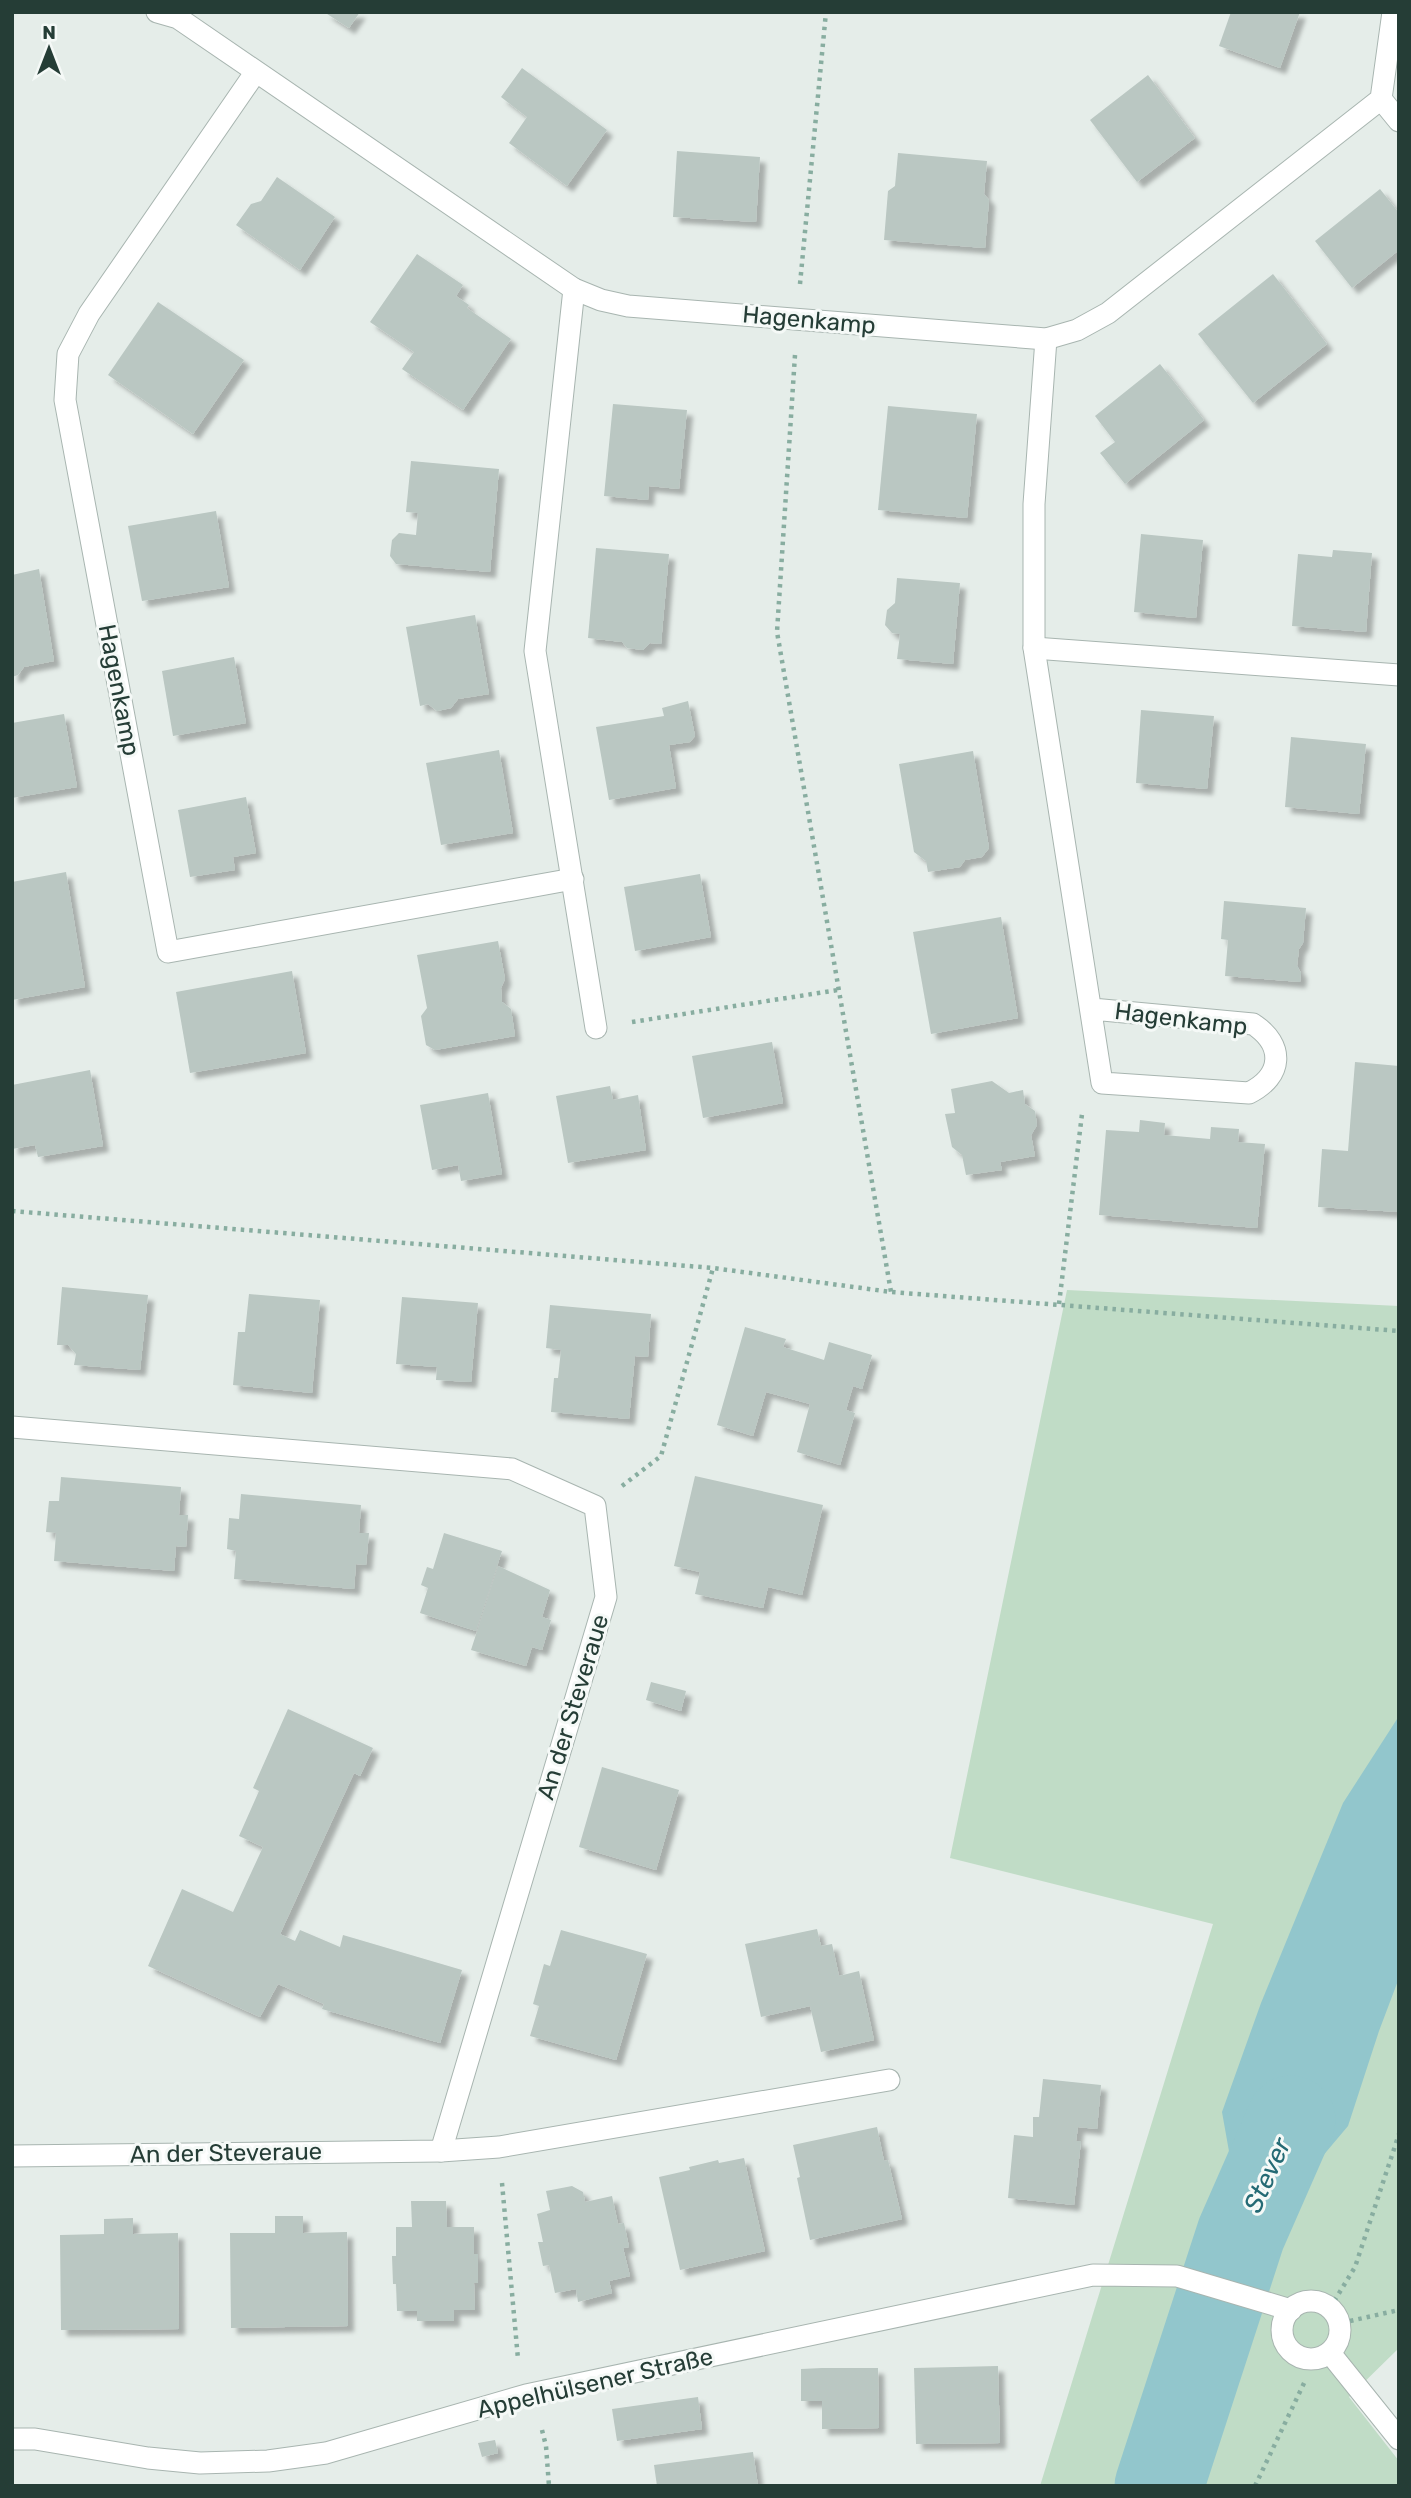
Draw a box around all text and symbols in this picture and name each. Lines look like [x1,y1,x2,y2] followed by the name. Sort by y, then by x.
[14,14,84,84] north arrow
[42,21,56,44] text: N
[741,300,877,340] street label: Hagenkamp
[92,622,146,758] street label: Hagenkamp
[1113,997,1249,1041] street label: Hagenkamp
[531,1611,615,1803] street label: An der Steveraue
[1237,2132,1298,2217] water label: Stever
[130,2137,322,2169] street label: An der Steveraue
[474,2342,716,2424] street label: Appelhülsener Straße

